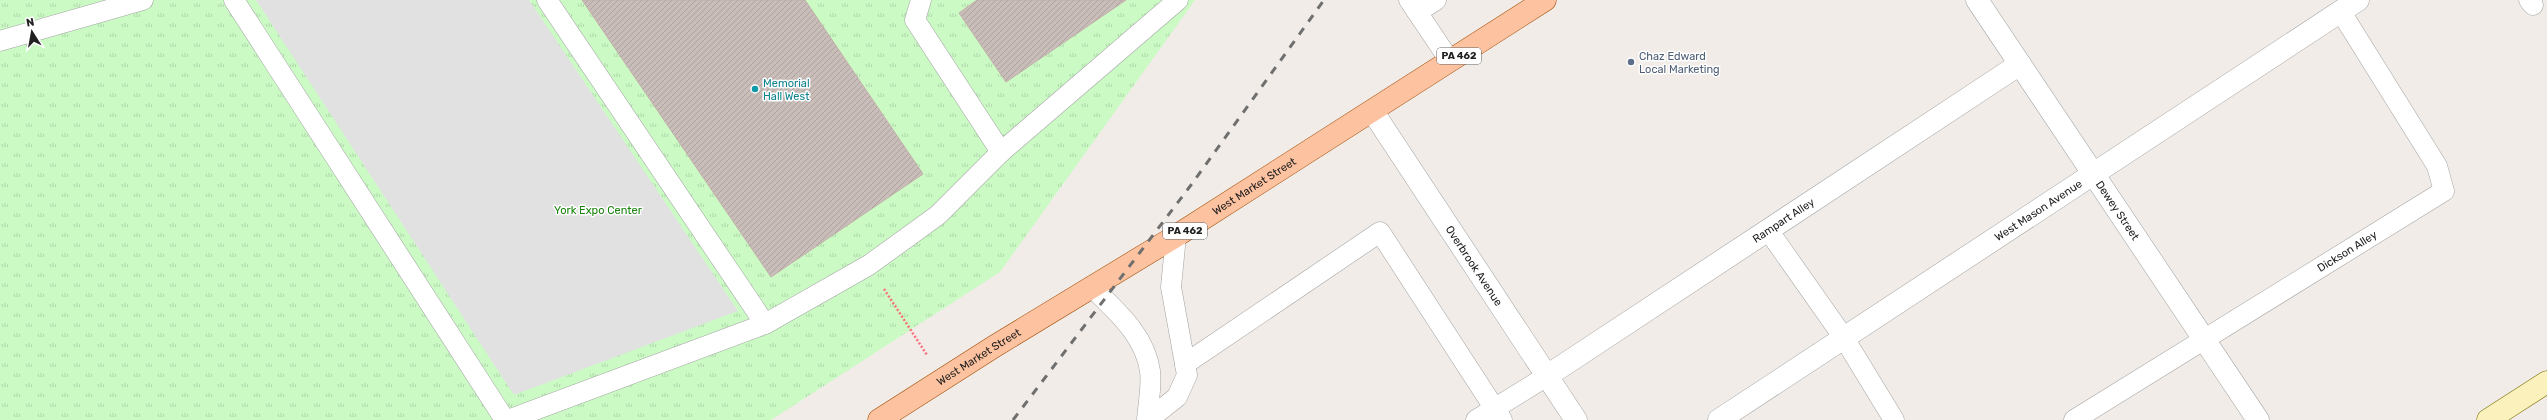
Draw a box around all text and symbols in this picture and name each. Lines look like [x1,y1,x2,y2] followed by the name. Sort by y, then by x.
[12,12,52,52] north arrow
[25,16,35,30] text: N
[1437,48,1481,64] road number: PA 462
[1639,50,1720,76] place label: Chaz Edward Local Marketing
[1626,57,1636,67] marker: Chaz Edward Local Marketing
[763,77,810,103] place label: Memorial Hall West
[750,84,760,94] marker: Memorial Hall West
[1210,154,1299,218] street label: West Market Street
[1992,177,2084,244] street label: West Mason Avenue
[2093,178,2143,243] street label: Dewey Street
[1750,195,1817,245] street label: Rampart Alley
[554,204,643,217] park label: York Expo Center
[1163,223,1207,239] road number: PA 462
[1443,223,1505,308] street label: Overbrook Avenue
[2315,228,2379,274] street label: Dickson Alley
[934,325,1024,388] street label: West Market Street

